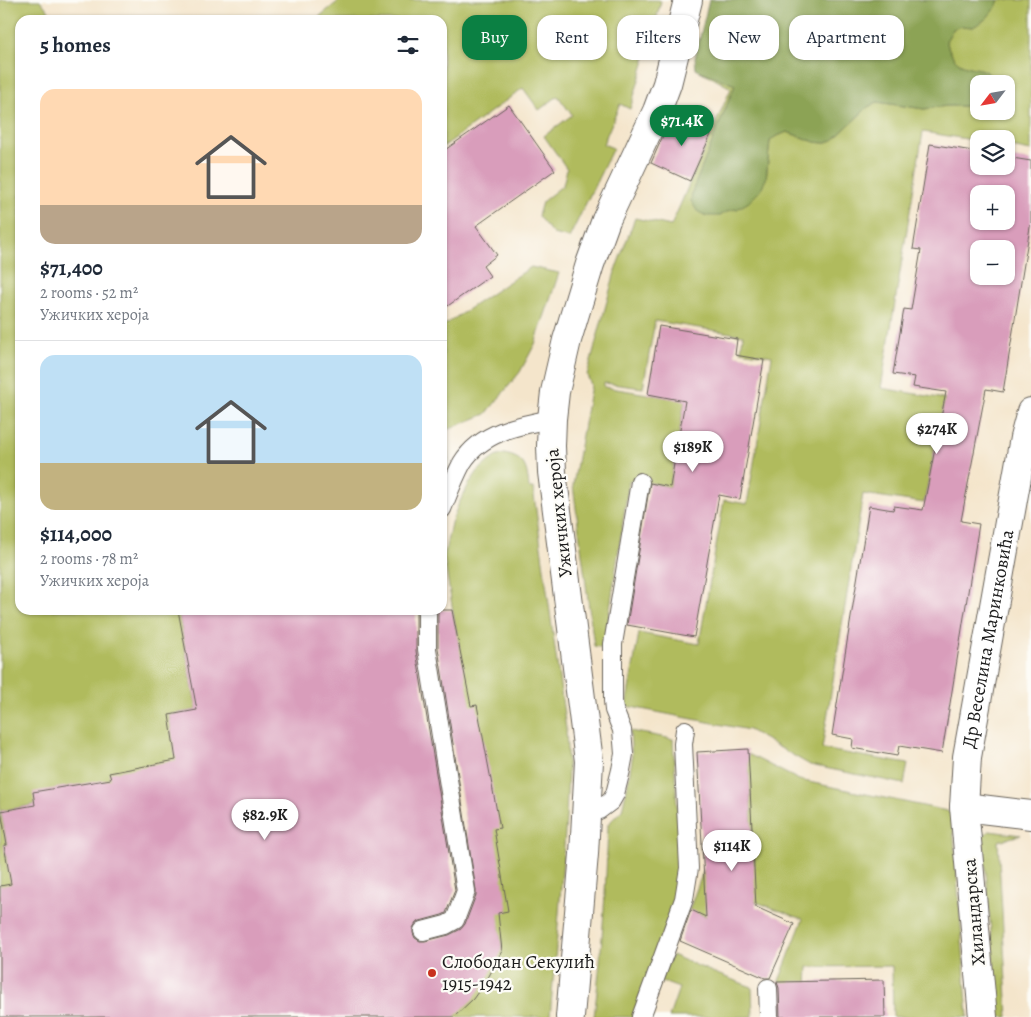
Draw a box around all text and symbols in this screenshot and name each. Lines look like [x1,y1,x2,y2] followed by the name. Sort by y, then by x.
[462,15,527,60] chip: Buy
[537,15,607,60] chip: Rent
[617,15,699,60] chip: Filters
[709,15,779,60] chip: New
[789,15,904,60] chip: Apartment
[40,31,111,59] text: 5 homes
[394,31,422,59] icon: filters
[970,75,1015,120] north arrow
[970,75,1015,285] map controls
[641,104,723,147] pin: $71.4K
[661,110,703,132] text: $71.4K
[186,122,276,212] icon: home
[970,130,1015,175] button: layers
[970,185,1015,230] button: +
[970,240,1015,285] button: −
[40,254,103,282] text: $71,400
[40,282,138,304] text: 2 rooms · 52 m²
[40,304,149,326] text: Ужичких хероја
[186,387,276,477] icon: home
[902,412,972,455] pin: $274K
[917,418,957,440] text: $274K
[658,430,728,473] pin: $189K
[674,436,712,458] text: $189K
[539,447,579,579] street label: Ужичких хероја
[40,520,112,548] text: $114,000
[956,527,1020,750] street label: Др Веселина Маринковића
[40,548,138,570] text: 2 rooms · 78 m²
[40,570,149,592] text: Ужичких хероја
[224,798,306,841] pin: $82.9K
[242,804,288,826] text: $82.9K
[697,830,767,872] pin: $114K
[714,835,750,857] text: $114K
[956,857,992,967] street label: Хиландарска
[442,949,595,997] place label: Слободан Секулић 1915-1942
[426,967,438,979] marker: Слободан Секулић 1915-1942

